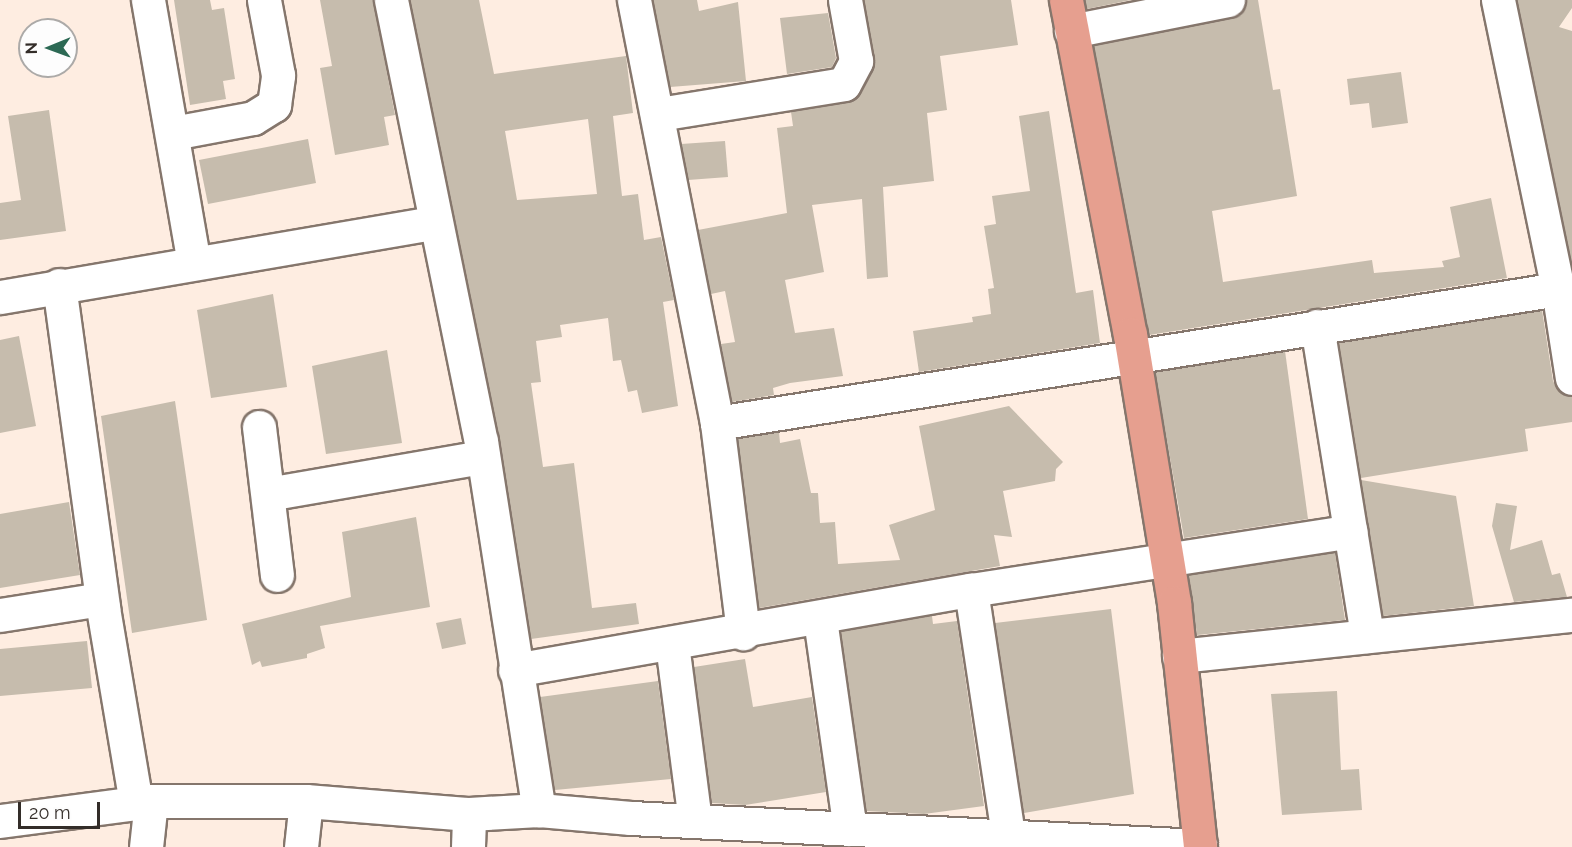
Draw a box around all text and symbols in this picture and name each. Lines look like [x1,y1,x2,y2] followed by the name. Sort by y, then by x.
[18,18,78,78] north arrow
[22,42,41,55] text: N
[21,790,104,828] scale bar
[29,802,71,823] text: 20 m

